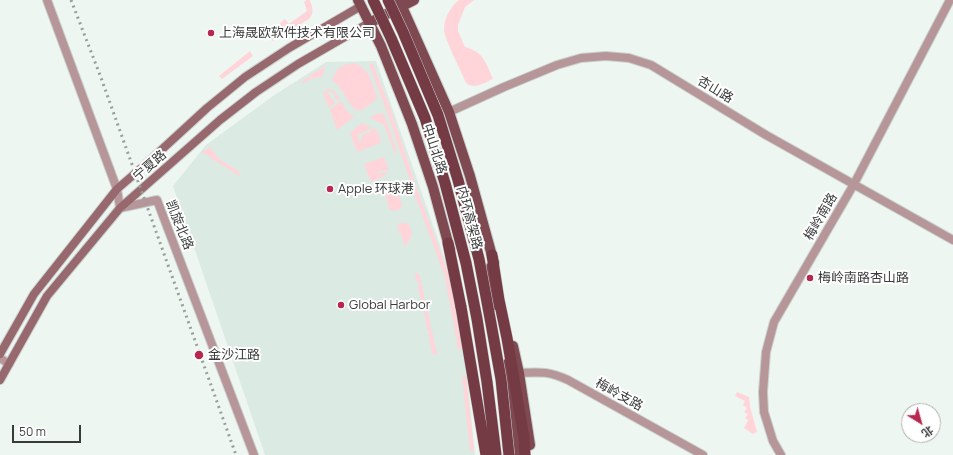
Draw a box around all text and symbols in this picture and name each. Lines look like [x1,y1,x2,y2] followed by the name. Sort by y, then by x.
[219,25,375,41] place label: 上海晟欧软件技术有限公司
[206,28,216,38] marker: 上海晟欧软件技术有限公司
[694,73,736,107] street label: 杏山路
[419,122,449,176] street label: 中山北路
[130,147,170,185] street label: 宁夏路
[338,181,414,197] place label: Apple 环球港
[325,184,335,194] marker: Apple 环球港
[453,185,485,251] street label: 内环高架路
[801,191,841,243] street label: 梅岭南路
[162,198,196,252] street label: 凯旋北路
[818,270,909,286] place label: 梅岭南路杏山路
[805,273,815,283] marker: 梅岭南路杏山路
[349,297,430,313] place label: Global Harbor
[336,300,346,310] marker: Global Harbor
[208,347,260,363] place label: 金沙江路
[193,349,205,361] marker: 金沙江路
[592,376,646,414] street label: 梅岭支路
[901,403,941,443] north arrow
[14,417,83,443] scale bar
[19,423,46,440] text: 50 m
[919,423,937,441] text: 北

